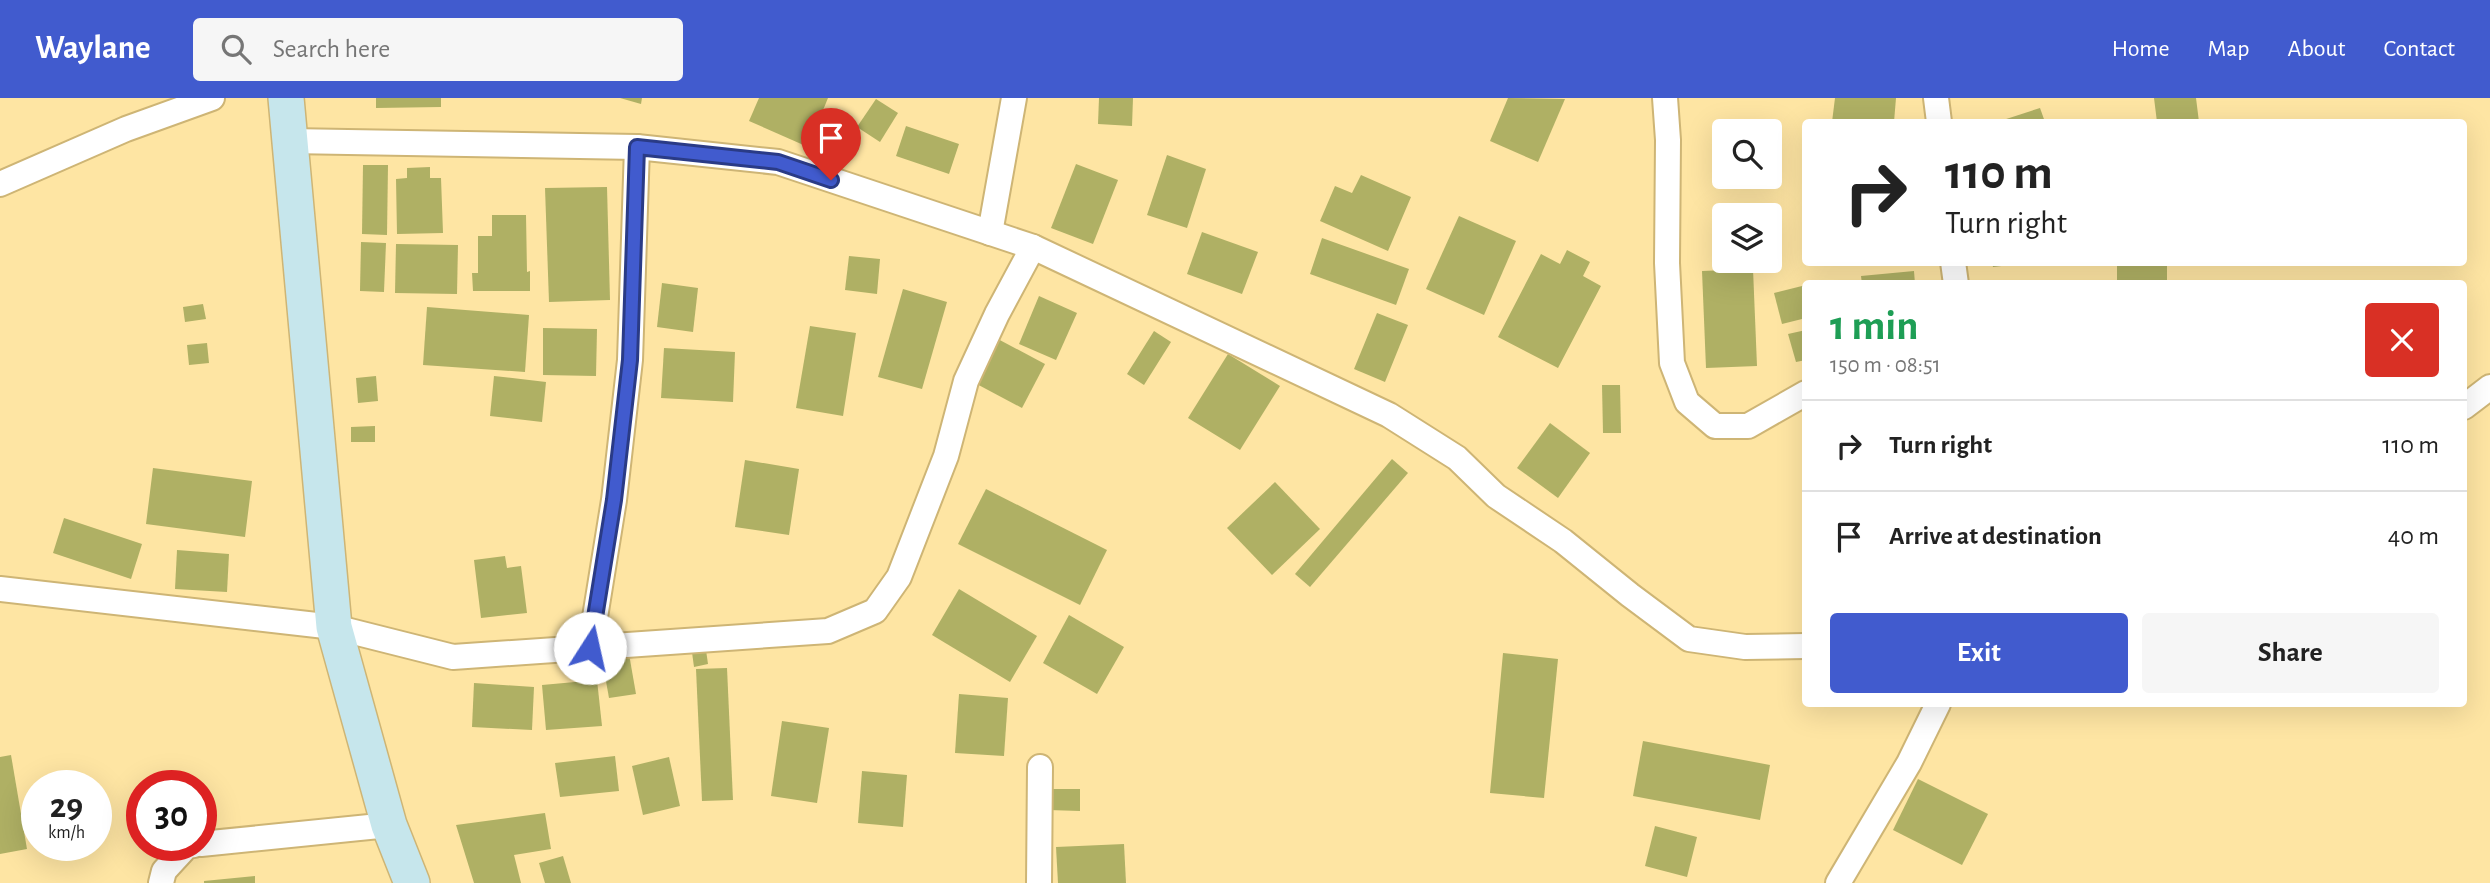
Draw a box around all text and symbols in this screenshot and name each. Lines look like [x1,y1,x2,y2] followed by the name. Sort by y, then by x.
[193,18,683,81] search box
[217,30,255,68] icon: search
[35,32,151,65] text: Waylane
[273,36,390,62] text: Search here
[2112,37,2170,61] text: Home
[2208,37,2250,61] text: Map
[2288,37,2345,61] text: About
[2383,37,2455,61] text: Contact
[801,108,861,180] pin
[812,119,850,157] icon: arrive
[1712,119,1782,273] map controls
[1712,119,1782,189] button: search
[1830,147,1921,238] icon: right
[1945,149,2053,198] text: 110 m
[1712,203,1782,273] button: layers
[1945,207,2067,239] text: Turn right
[2365,303,2439,377] button: close
[1830,305,1919,347] text: 1 min
[1830,354,1941,377] text: 150 m · 08:51
[1830,427,1868,465] icon: right
[1889,432,1992,458] text: Turn right
[2382,432,2439,458] text: 110 m
[1830,518,1868,556] icon: arrive
[1889,523,2102,549] text: Arrive at destination
[2388,523,2439,549] text: 40 m
[553,611,627,685] position arrow
[1830,613,2128,693] button: Exit
[2142,613,2439,693] button: Share
[126,770,217,861] speed limit sign: 30
[50,789,83,824] text: 29
[48,824,85,842] text: km/h

